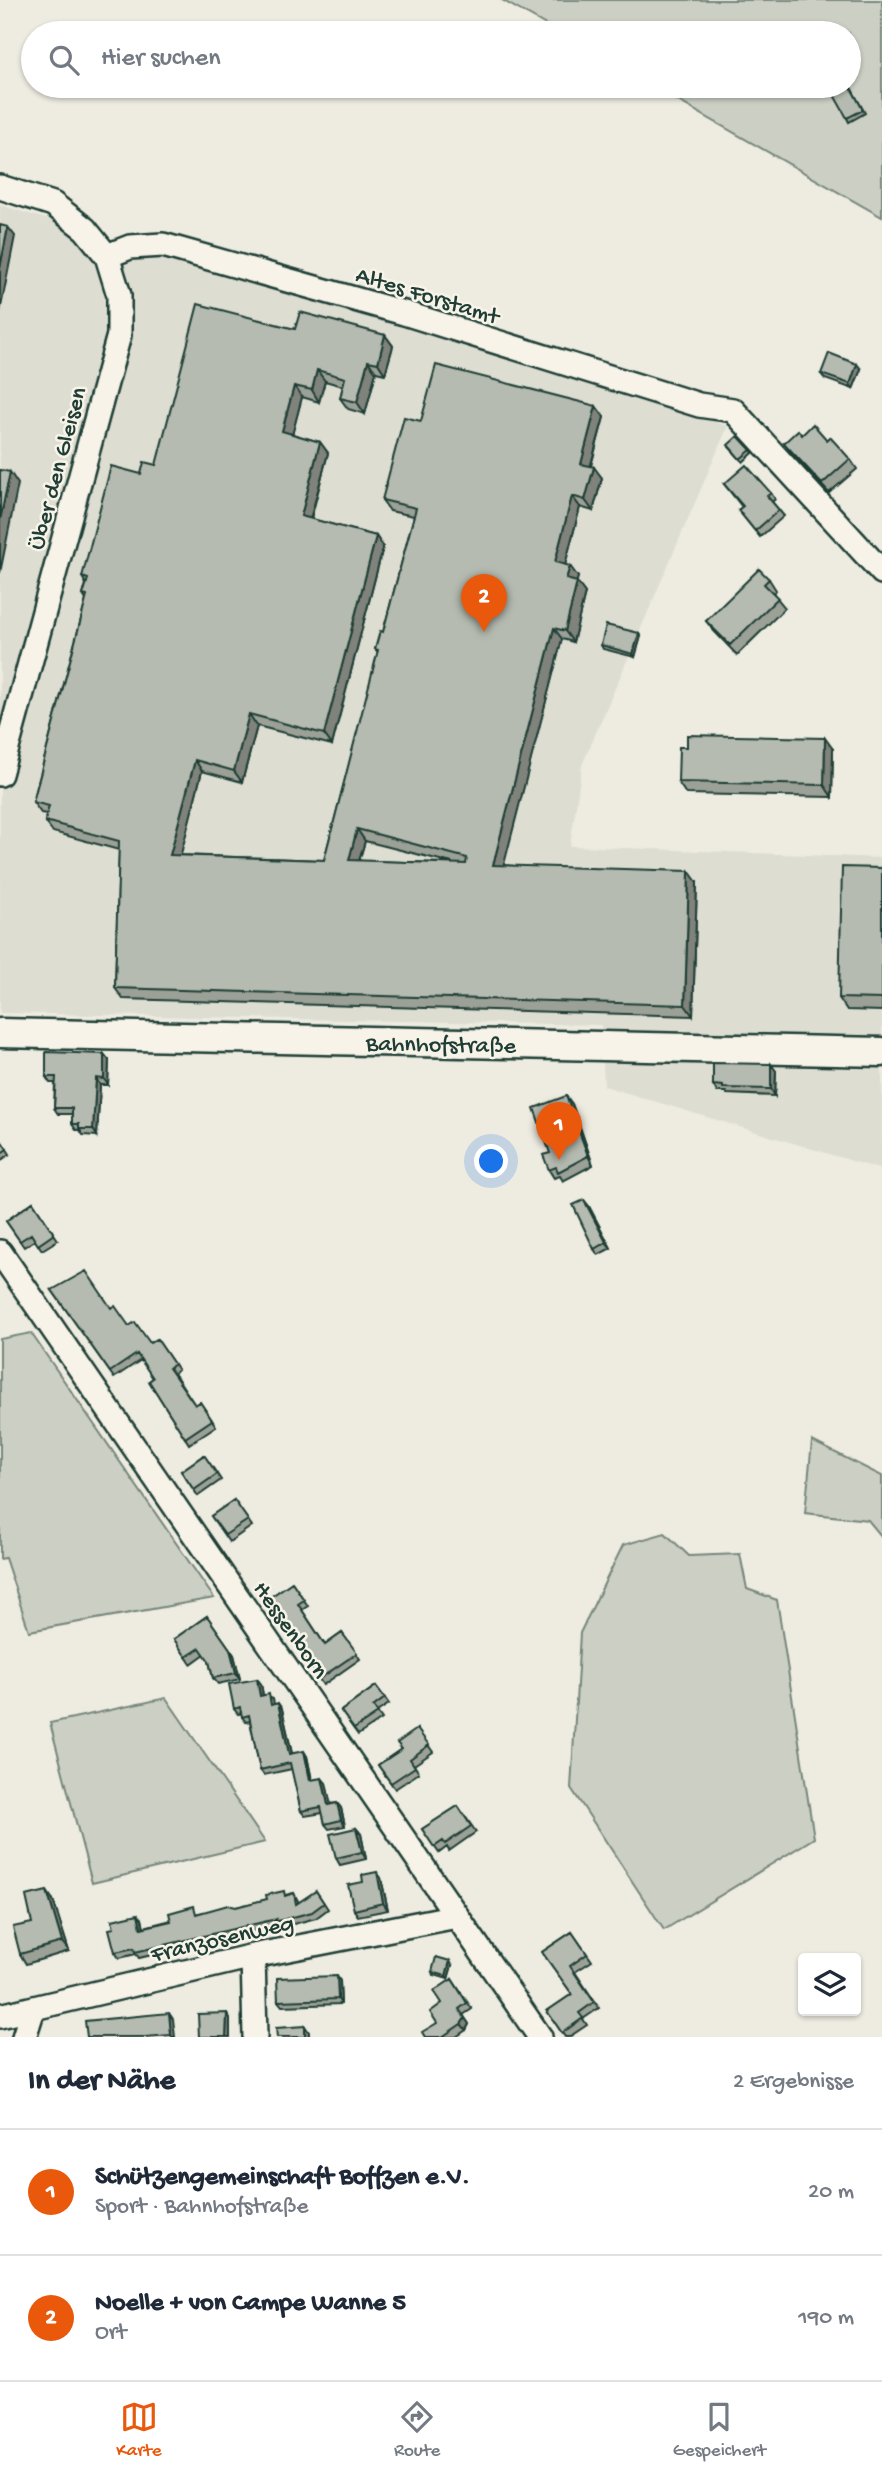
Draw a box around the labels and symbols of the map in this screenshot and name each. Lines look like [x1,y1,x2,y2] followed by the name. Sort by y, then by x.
[352,262,504,334] street label: Altes Forstamt
[24,384,95,553] street label: Über den Gleisen
[461,574,507,632] pin: 2
[365,1031,517,1062] street label: Bahnhofstraße
[536,1102,582,1160] pin: 1
[474,1144,508,1178] your location
[245,1577,334,1686] street label: Hessenborn
[148,1910,297,1971] street label: Franzosenweg

